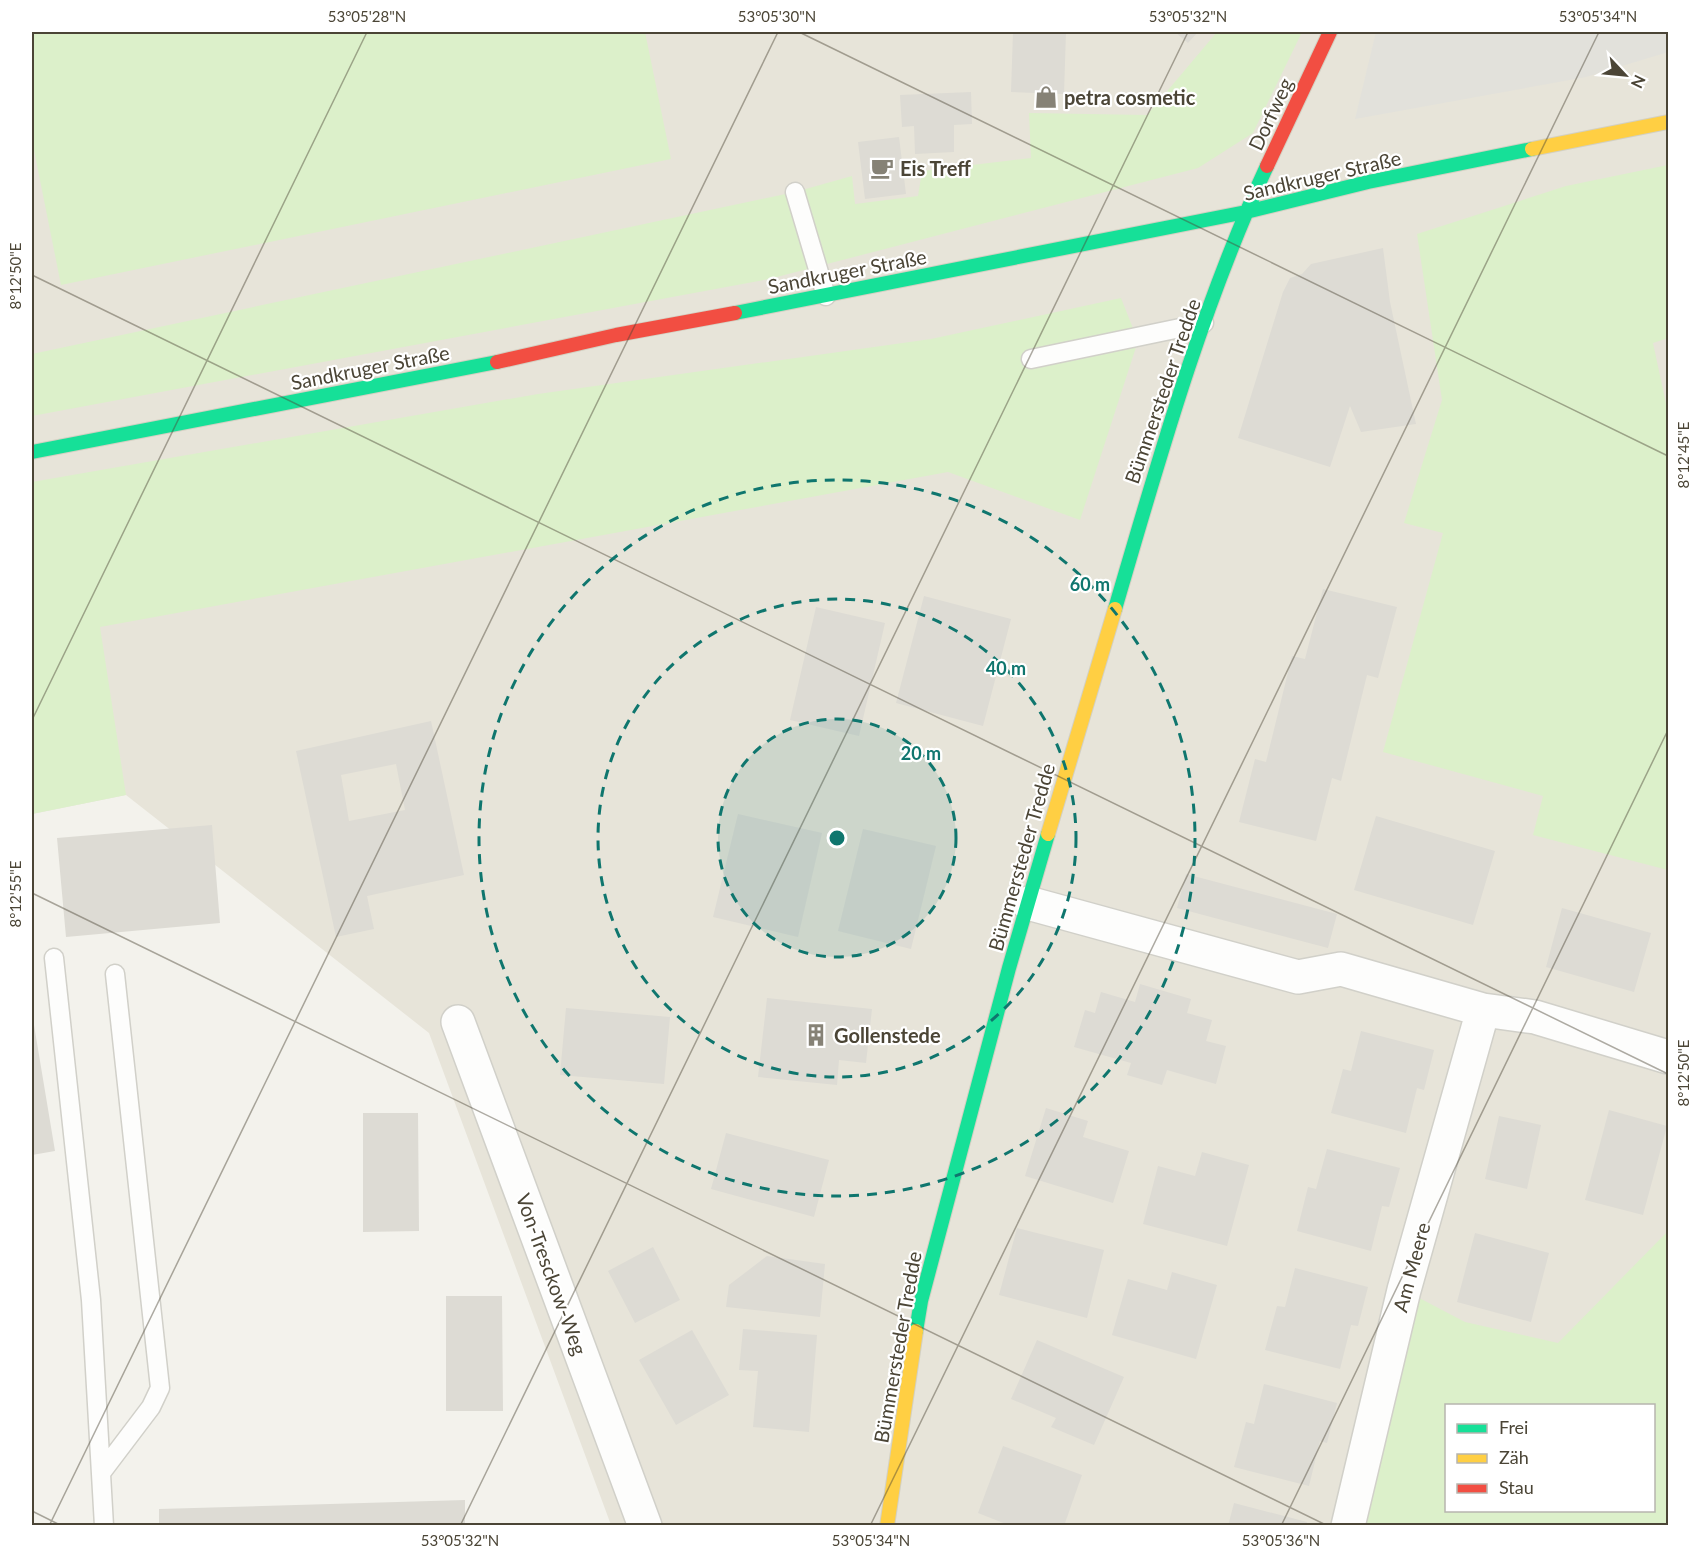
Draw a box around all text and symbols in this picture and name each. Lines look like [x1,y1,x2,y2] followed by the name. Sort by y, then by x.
[328,7,406,25] text: 53°05'28"N
[738,7,816,25] text: 53°05'30"N
[1149,7,1227,25] text: 53°05'32"N
[1559,7,1637,25] text: 53°05'34"N
[1595,45,1655,105] north arrow
[1628,72,1650,91] text: N
[1243,74,1297,154] street label: Dorfweg
[1033,84,1059,110] shop icon: petra cosmetic
[1064,85,1196,109] place label: petra cosmetic
[1241,145,1403,205] street label: Sandkruger Straße
[869,155,895,181] cafe icon: Eis Treff
[900,156,971,180] place label: Eis Treff
[6,243,24,310] text: 8°12'50"E
[766,244,928,298] street label: Sandkruger Straße
[1119,295,1205,487] street label: Bümmersteder Tredde
[289,340,451,394] street label: Sandkruger Straße
[1674,422,1692,489] text: 8°12'45"E
[1070,573,1110,595] text: 60 m
[986,657,1026,679] text: 40 m
[901,742,941,764] text: 20 m
[983,760,1059,954] street label: Bümmersteder Tredde
[827,828,847,848] centre of rings
[6,861,24,928] text: 8°12'55"E
[803,1022,829,1048] building icon: Gollenstede
[834,1023,941,1047] place label: Gollenstede
[1674,1040,1692,1107] text: 8°12'50"E
[512,1190,592,1358] street label: Von-Tresckow-Weg
[1388,1220,1434,1314] street label: Am Meere
[868,1249,926,1445] street label: Bümmersteder Tredde
[1445,1404,1655,1512] legend
[1499,1416,1528,1438] text: Frei
[1499,1446,1529,1468] text: Zäh
[1499,1476,1534,1498] text: Stau
[421,1531,499,1549] text: 53°05'32"N
[832,1531,910,1549] text: 53°05'34"N
[1242,1531,1320,1549] text: 53°05'36"N

